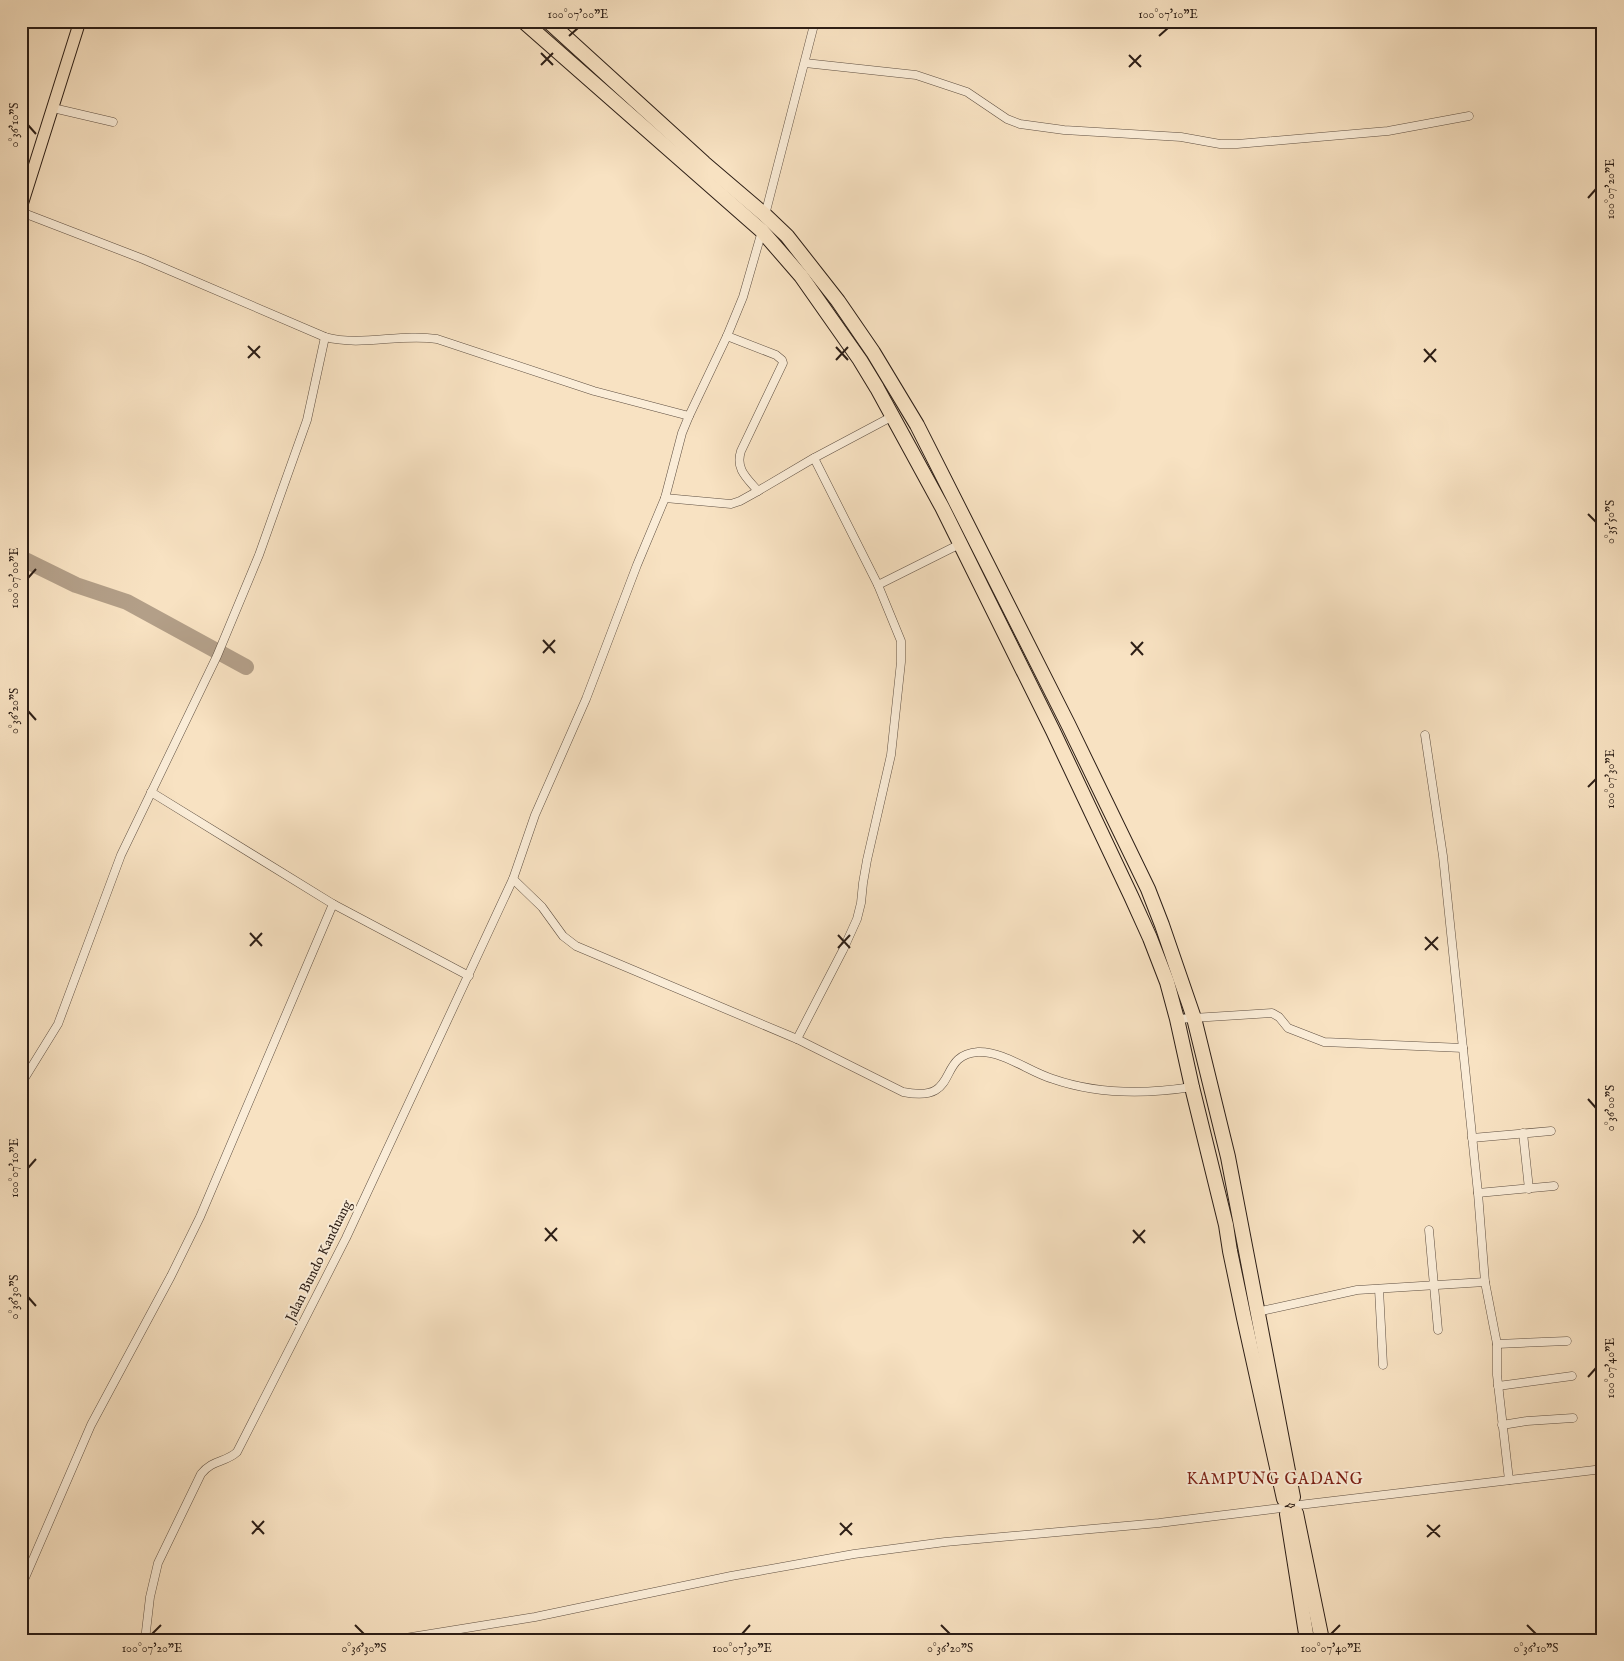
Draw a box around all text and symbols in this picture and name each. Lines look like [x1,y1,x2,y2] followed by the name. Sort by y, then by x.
[548,7,608,22] text: 100°07'00"E
[1138,7,1198,22] text: 100°07'10"E
[7,103,22,147] text: 0°36'10"S
[1603,159,1618,219] text: 100°07'20"E
[1603,500,1618,544] text: 0°35'50"S
[7,548,22,608] text: 100°07'00"E
[7,688,22,734] text: 0°36'20"S
[1603,749,1618,809] text: 100°07'30"E
[1603,1085,1618,1131] text: 0°36'00"S
[7,1138,22,1198] text: 100°07'10"E
[281,1197,356,1327] street label: Jalan Bundo Kanduang
[7,1274,22,1320] text: 0°36'30"S
[1603,1338,1618,1398] text: 100°07'40"E
[1186,1470,1364,1490] district label: KAMPUNG GADANG
[122,1641,182,1656] text: 100°07'20"E
[341,1641,387,1656] text: 0°36'30"S
[712,1641,772,1656] text: 100°07'30"E
[927,1641,973,1656] text: 0°36'20"S
[1301,1641,1361,1656] text: 100°07'40"E
[1514,1641,1558,1656] text: 0°36'10"S

